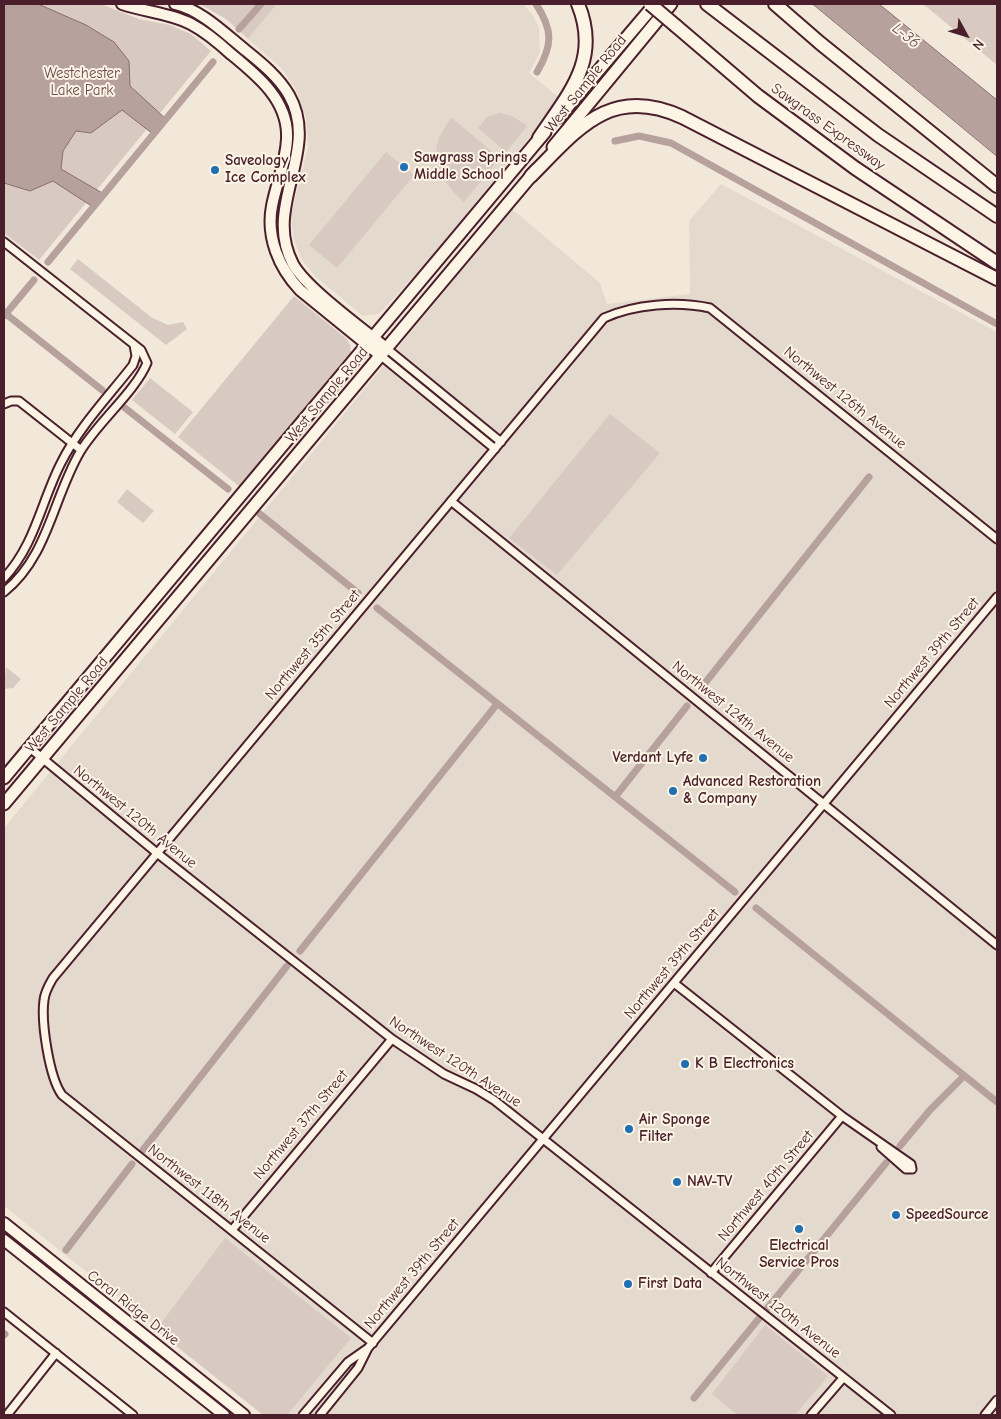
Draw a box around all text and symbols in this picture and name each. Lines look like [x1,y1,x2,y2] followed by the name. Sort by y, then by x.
[941,10,991,60] north arrow
[888,19,924,53] water label: L-36
[541,32,631,136] street label: West Sample Road
[969,36,988,54] text: N
[44,65,120,100] park label: Westchester Lake Park
[768,80,888,174] street label: Sawgrass Expressway
[414,149,527,184] place label: Sawgrass Springs Middle School
[225,152,306,187] place label: Saveology Ice Complex
[398,161,410,173] marker: Sawgrass Springs Middle School
[209,164,221,176] marker: Saveology Ice Complex
[282,343,372,447] street label: West Sample Road
[780,343,910,453] street label: Northwest 126th Avenue
[262,586,364,704] street label: Northwest 35th Street
[881,594,983,712] street label: Northwest 39th Street
[22,653,112,757] street label: West Sample Road
[668,657,798,767] street label: Northwest 124th Avenue
[613,749,693,767] place label: Verdant Lyfe
[697,752,709,764] marker: Verdant Lyfe
[70,762,200,872] street label: Northwest 120th Avenue
[683,773,821,808] place label: Advanced Restoration & Company
[667,785,679,797] marker: Advanced Restoration & Company
[621,905,723,1023] street label: Northwest 39th Street
[386,1013,524,1111] street label: Northwest 120th Avenue
[695,1055,794,1073] place label: K B Electronics
[679,1058,691,1070] marker: K B Electronics
[250,1067,352,1183] street label: Northwest 37th Street
[639,1111,710,1146] place label: Air Sponge Filter
[623,1123,635,1135] marker: Air Sponge Filter
[714,1127,818,1245] street label: Northwest 40th Street
[144,1141,274,1247] street label: Northwest 118th Avenue
[687,1173,732,1191] place label: NAV-TV
[671,1176,683,1188] marker: NAV-TV
[906,1206,988,1224] place label: SpeedSource
[890,1209,902,1221] marker: SpeedSource
[361,1215,463,1333] street label: Northwest 39th Street
[793,1223,805,1235] marker: Electrical Service Pros
[759,1237,839,1272] place label: Electrical Service Pros
[712,1254,844,1362] street label: Northwest 120th Avenue
[83,1266,183,1350] street label: Coral Ridge Drive
[638,1275,702,1293] place label: First Data
[622,1278,634,1290] marker: First Data

